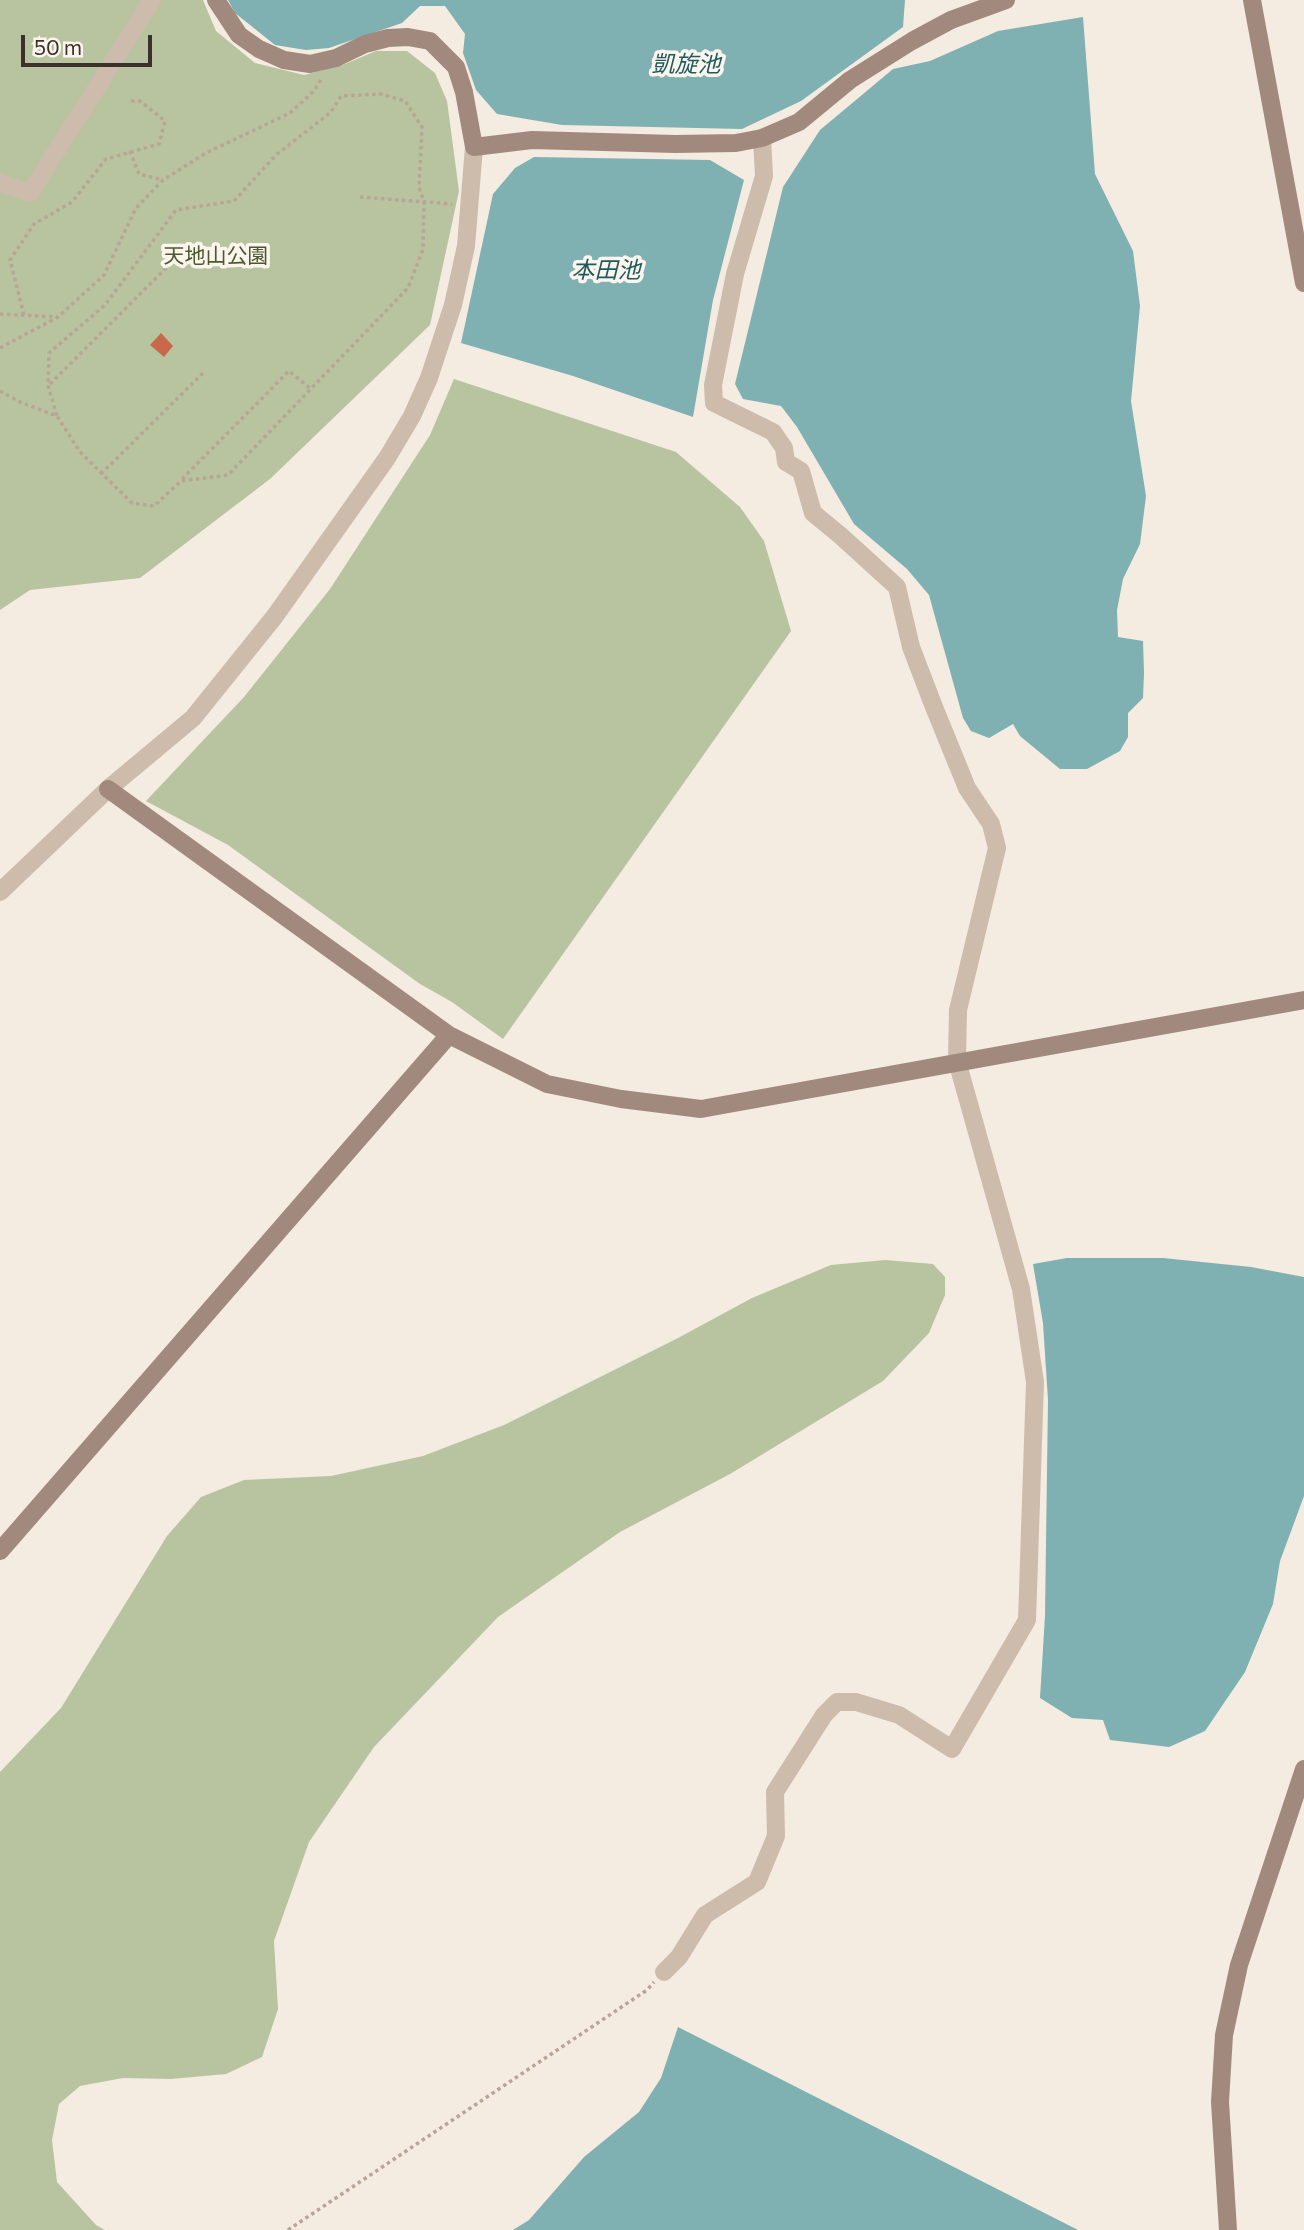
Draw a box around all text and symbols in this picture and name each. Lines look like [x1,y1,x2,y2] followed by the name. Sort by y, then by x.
[24,21,156,65] scale bar
[34,34,82,59] text: 50 m
[652,50,720,78] water label: 凱旋池
[164,243,268,269] park label: 天地山公園
[572,256,640,284] water label: 本田池

